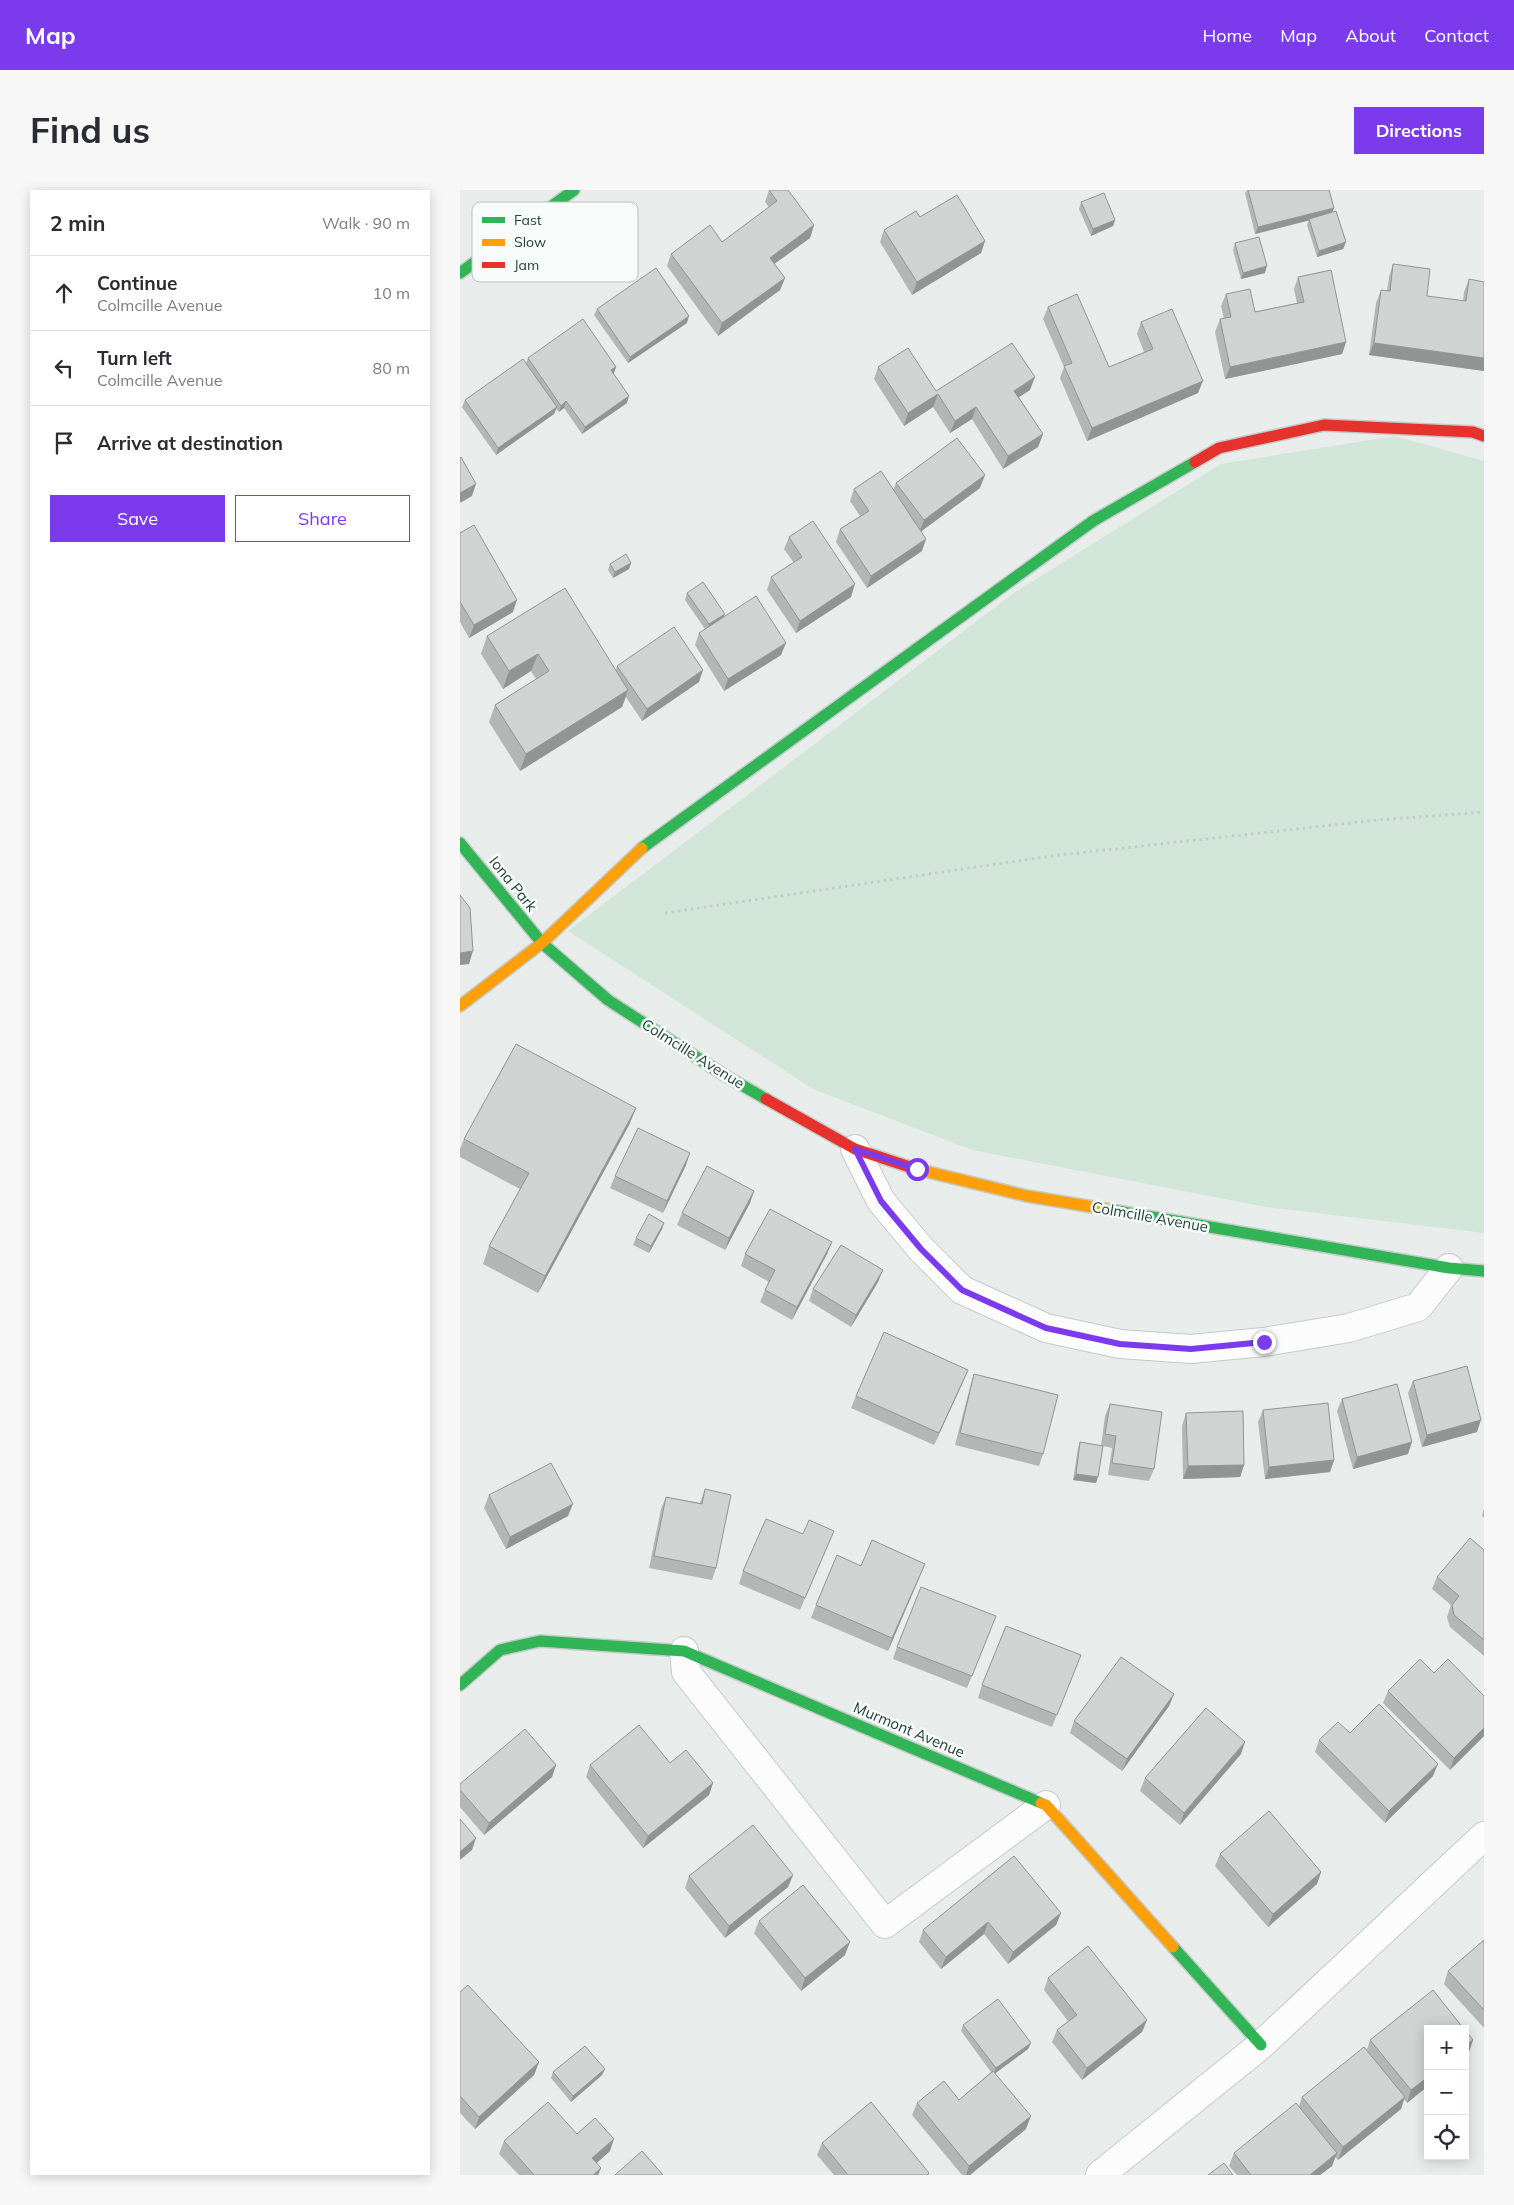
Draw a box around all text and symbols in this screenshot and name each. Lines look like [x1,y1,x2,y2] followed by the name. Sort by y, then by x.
[25,20,76,50] text: Map
[1202,24,1252,47] text: Home
[1280,24,1317,47] text: Map
[1345,24,1396,47] text: About
[1424,24,1489,47] text: Contact
[1354,107,1484,154] button: Directions
[30,108,150,152] text: Find us
[472,202,638,282] legend
[50,210,105,236] text: 2 min
[514,211,542,229] text: Fast
[322,213,410,233] text: Walk · 90 m
[514,233,546,251] text: Slow
[514,256,539,274] text: Jam
[97,271,177,295] text: Continue
[50,279,78,307] icon: ahead
[373,283,410,303] text: 10 m
[97,295,222,315] text: Colmcille Avenue
[97,346,172,370] text: Turn left
[50,354,78,382] icon: left
[373,358,410,378] text: 80 m
[97,370,222,390] text: Colmcille Avenue
[50,429,78,457] icon: arrive
[97,431,283,455] text: Arrive at destination
[50,495,225,542] button: Save
[235,495,410,542] button: Share
[485,852,542,915] street label: Iona Park
[638,1014,748,1093] street label: Colmcille Avenue
[906,1158,929,1181] route start
[1091,1197,1210,1236] street label: Colmcille Avenue
[1253,1331,1276,1354] route end
[851,1698,968,1762] street label: Murmont Avenue
[1424,2025,1469,2160] map controls
[1424,2025,1469,2070] button: +
[1424,2070,1469,2115] button: −
[1424,2115,1469,2160] button: locate

